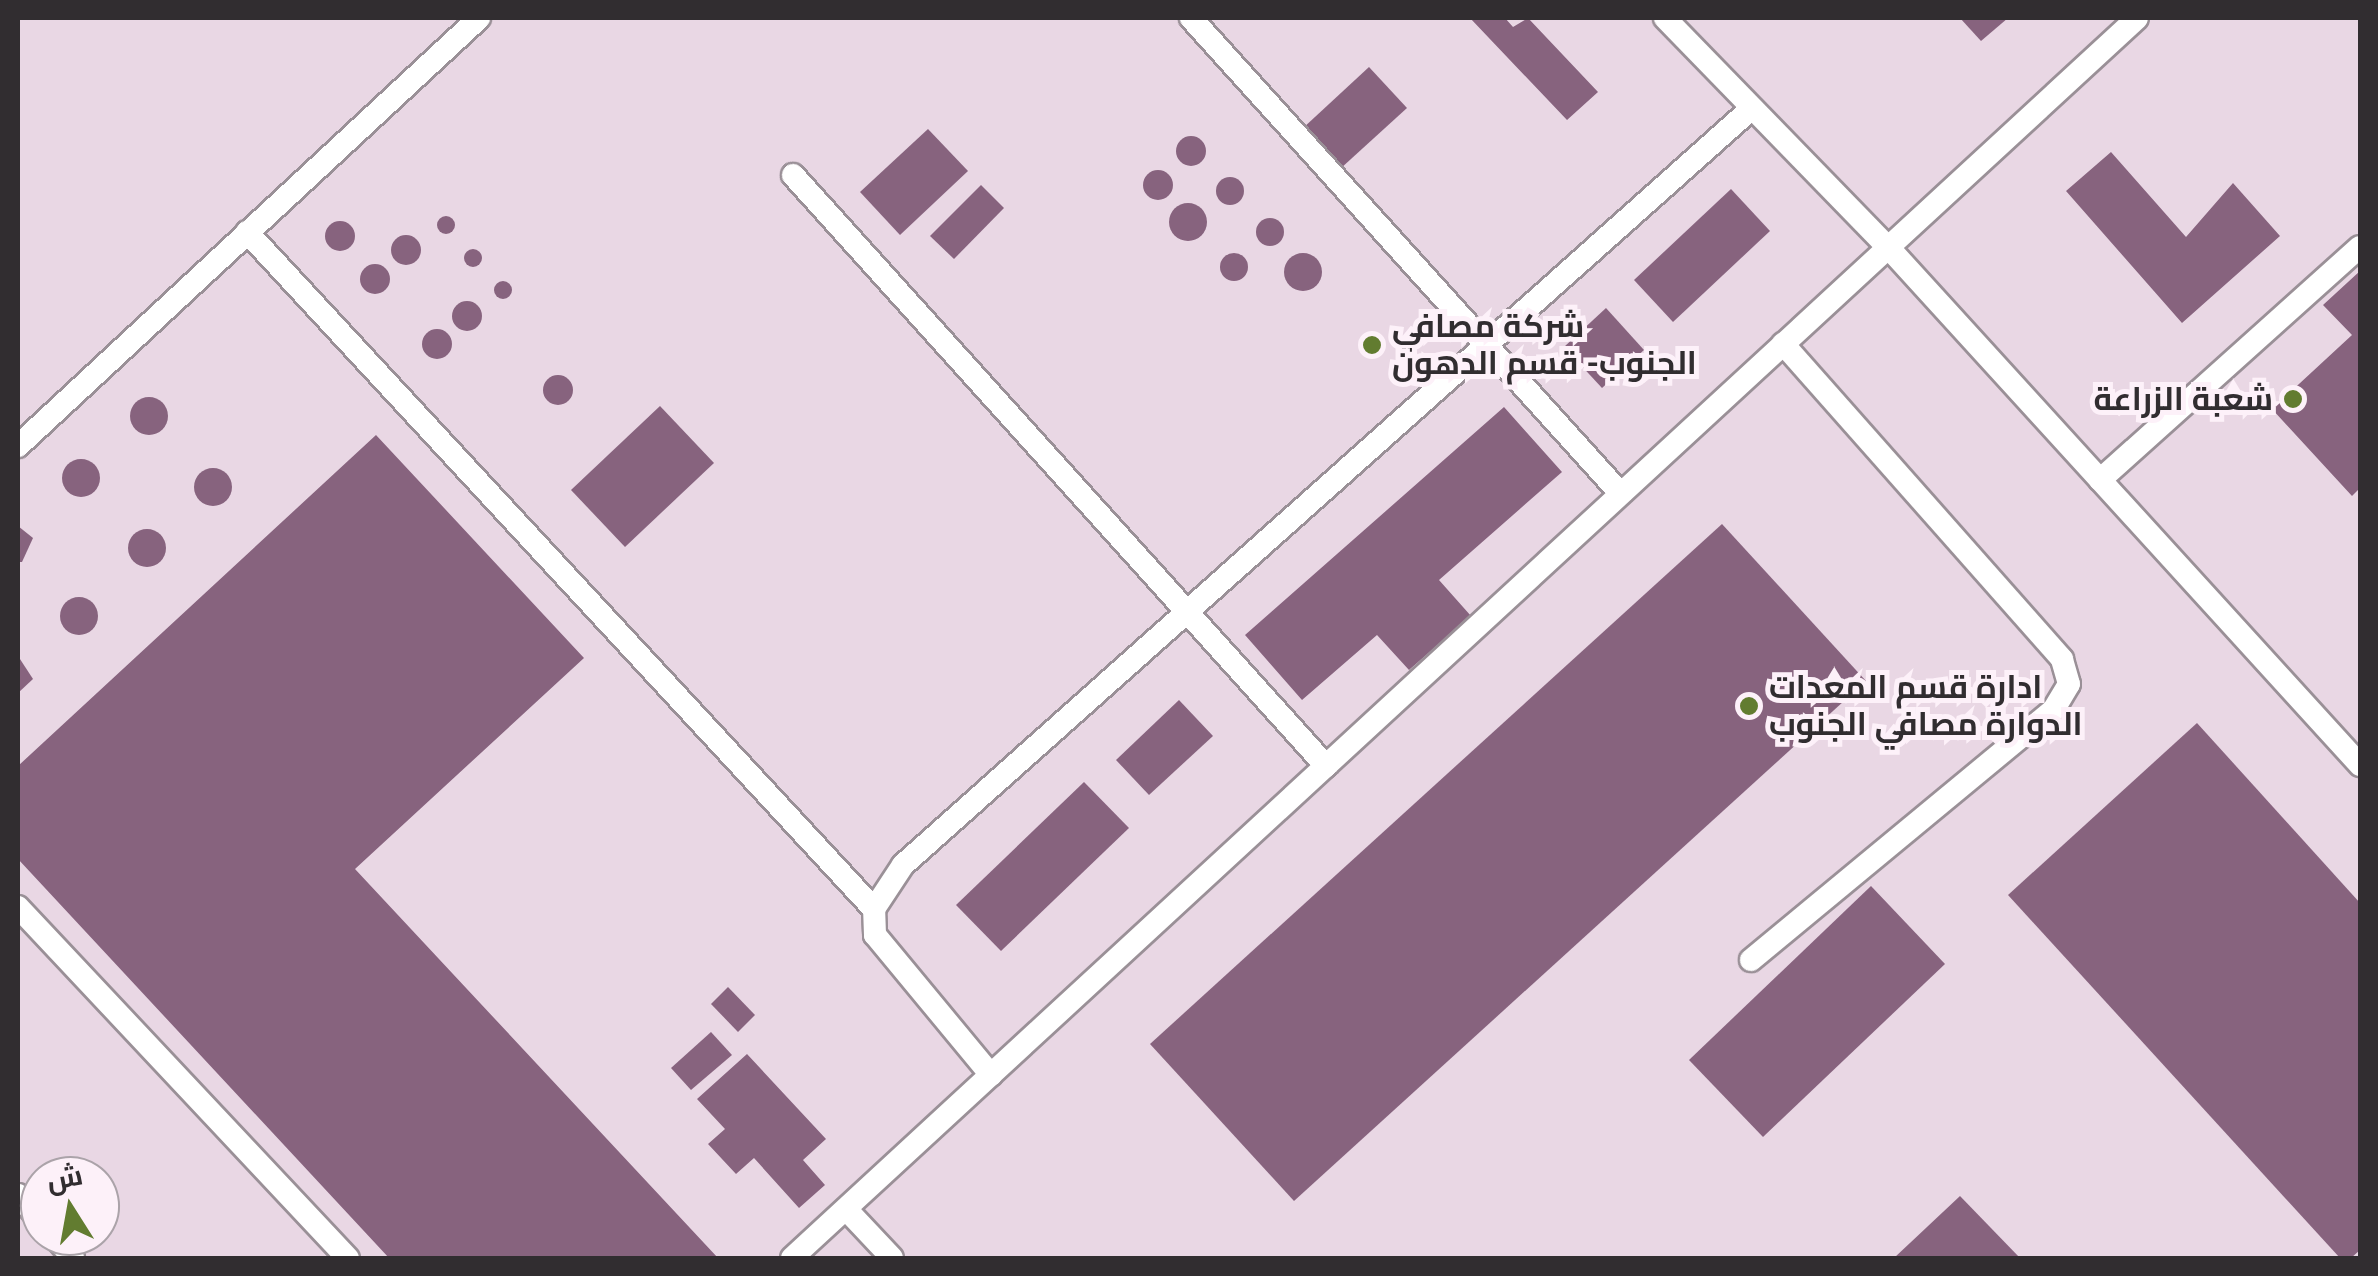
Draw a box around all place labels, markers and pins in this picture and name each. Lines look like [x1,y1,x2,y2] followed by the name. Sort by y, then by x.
[1392,308,1697,383] place label: شركة مصافي الجنوب- قسم الدهون
[1361,334,1383,356] marker: شركة مصافي الجنوب- قسم الدهون
[2093,380,2273,418] place label: شعبة الزراعة
[2282,388,2304,410] marker: شعبة الزراعة
[1769,669,2083,744] place label: ادارة قسم المعدات الدوارة مصافي الجنوب
[1738,695,1760,717] marker: ادارة قسم المعدات الدوارة مصافي الجنوب

